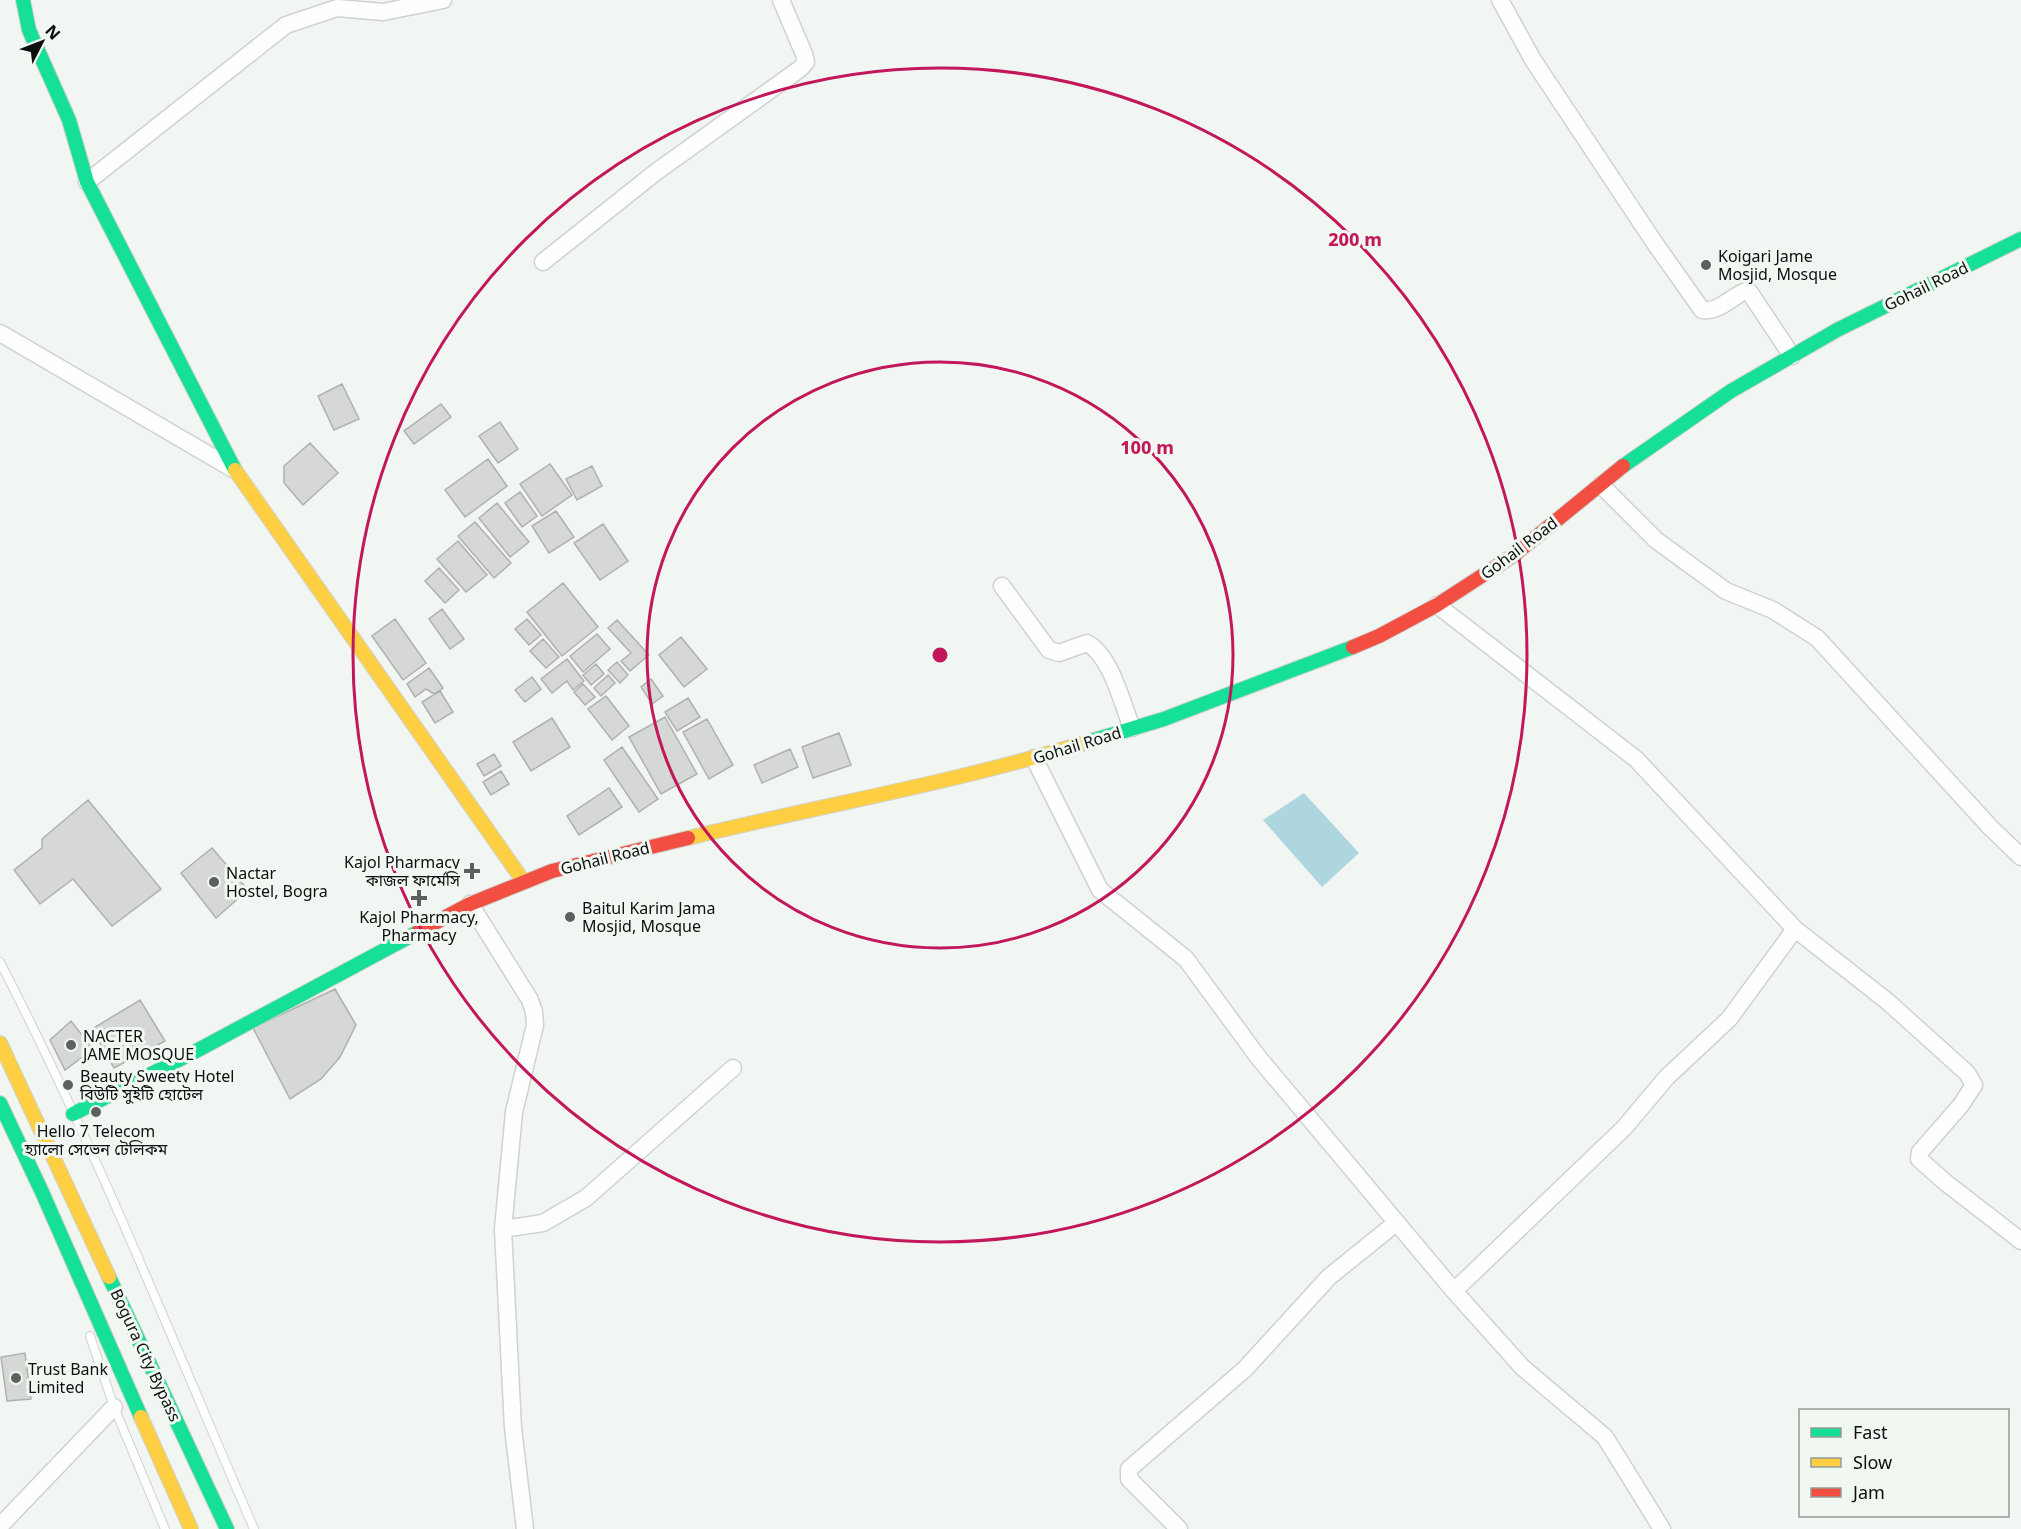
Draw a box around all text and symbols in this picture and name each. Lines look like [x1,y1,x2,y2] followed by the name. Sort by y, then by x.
[12,12,72,72] north arrow
[39,21,64,45] text: N
[1328,229,1382,253] text: 200 m
[1718,247,1837,287] place label: Koigari Jame Mosjid, Mosque
[1699,258,1713,272] marker: Koigari Jame Mosjid, Mosque
[1881,258,1973,318] street label: Gohail Road
[1120,437,1174,461] text: 100 m
[1477,513,1563,586] street label: Gohail Road
[930,645,950,665] centre of rings
[1031,723,1124,771] street label: Gohail Road
[559,838,652,882] street label: Gohail Road
[344,853,461,893] place label: Kajol Pharmacy কাজল ফার্মেসি
[226,864,328,904] place label: Nactar Hostel, Bogra
[465,864,479,878] marker: Kajol Pharmacy কাজল ফার্মেসি
[207,875,221,889] marker: Nactar Hostel, Bogra
[412,891,426,905] marker: Kajol Pharmacy, Pharmacy
[582,899,715,939] place label: Baitul Karim Jama Mosjid, Mosque
[359,908,479,948] place label: Kajol Pharmacy, Pharmacy
[563,910,577,924] marker: Baitul Karim Jama Mosjid, Mosque
[81,1027,194,1067] place label: NACTER JAME MOSQUE
[64,1038,78,1052] marker: NACTER JAME MOSQUE
[79,1067,234,1107] place label: Beauty Sweety Hotel বিউটি সুইটি হোটেল
[61,1078,75,1092] marker: Beauty Sweety Hotel বিউটি সুইটি হোটেল
[89,1105,103,1119] marker: Hello 7 Telecom হ্যা‌লো সে‌ভেন টে‌লিকম
[24,1122,168,1162] place label: Hello 7 Telecom হ্যা‌লো সে‌ভেন টে‌লিকম
[104,1286,185,1426] street label: Bogura City Bypass
[28,1360,108,1400] place label: Trust Bank Limited
[9,1371,23,1385] marker: Trust Bank Limited
[1799,1409,2009,1517] legend
[1853,1422,1888,1446] text: Fast
[1853,1452,1892,1476] text: Slow
[1851,1482,1885,1506] text: Jam

